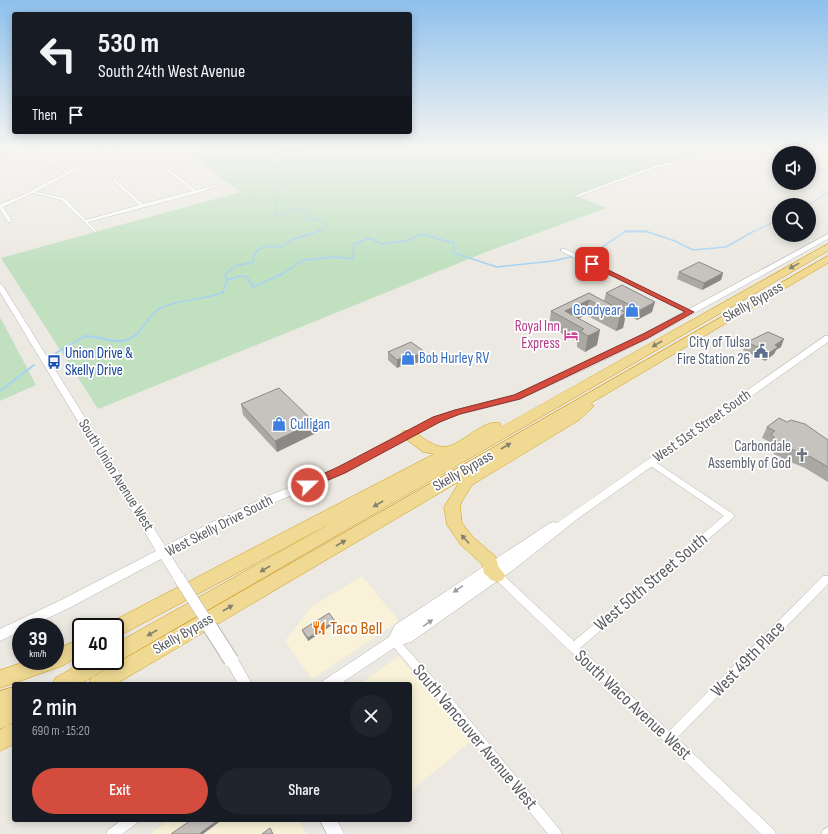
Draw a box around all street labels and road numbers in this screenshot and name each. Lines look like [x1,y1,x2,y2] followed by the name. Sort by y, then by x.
[719,277,787,327] street label: Skelly Bypass
[649,385,755,467] street label: West 51st Street South
[74,415,158,535] street label: South Union Avenue West
[429,446,497,496] street label: Skelly Bypass
[162,491,276,561] street label: West Skelly Drive South
[590,528,712,636] street label: West 50th Street South
[149,609,217,659] street label: Skelly Bypass
[707,617,789,701] street label: West 49th Place
[570,646,696,765] street label: South Waco Avenue West
[408,660,542,814] street label: South Vancouver Avenue West

